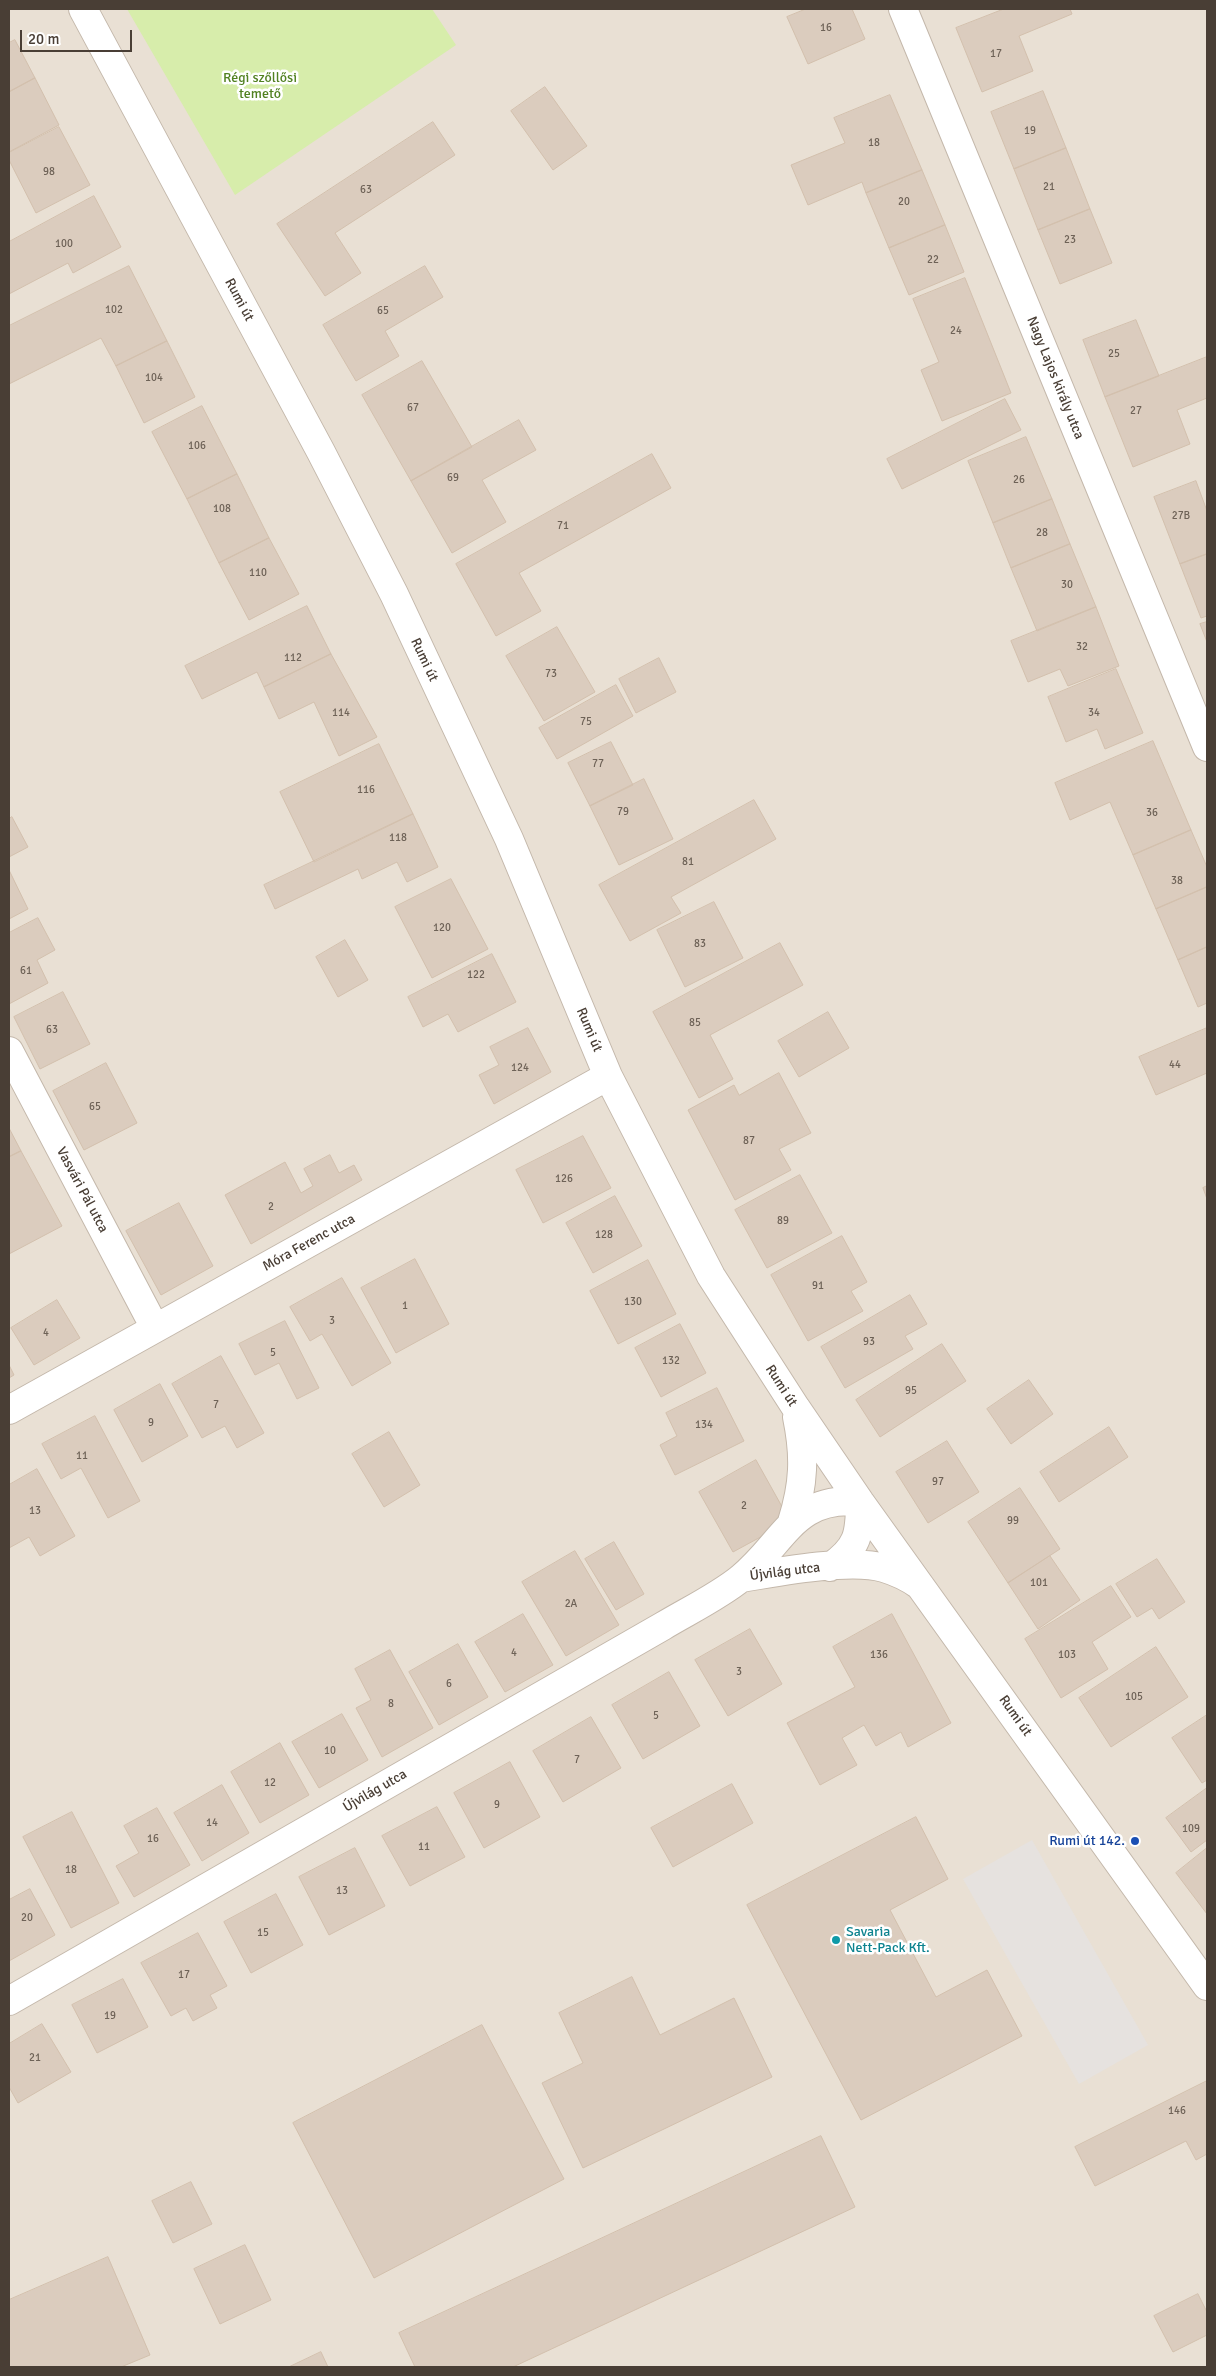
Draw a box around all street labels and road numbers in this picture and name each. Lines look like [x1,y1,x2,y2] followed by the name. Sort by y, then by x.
[221,276,257,324] street label: Rumi út
[1023,314,1087,442] street label: Nagy Lajos király utca
[407,635,441,685] street label: Rumi út
[572,1005,606,1055] street label: Rumi út
[52,1144,112,1236] street label: Vasvári Pál utca
[260,1211,358,1275] street label: Móra Ferenc utca
[761,1362,801,1410] street label: Rumi út
[749,1559,821,1585] street label: Újvilág utca
[995,1692,1035,1740] street label: Rumi út
[340,1766,410,1816] street label: Újvilág utca

